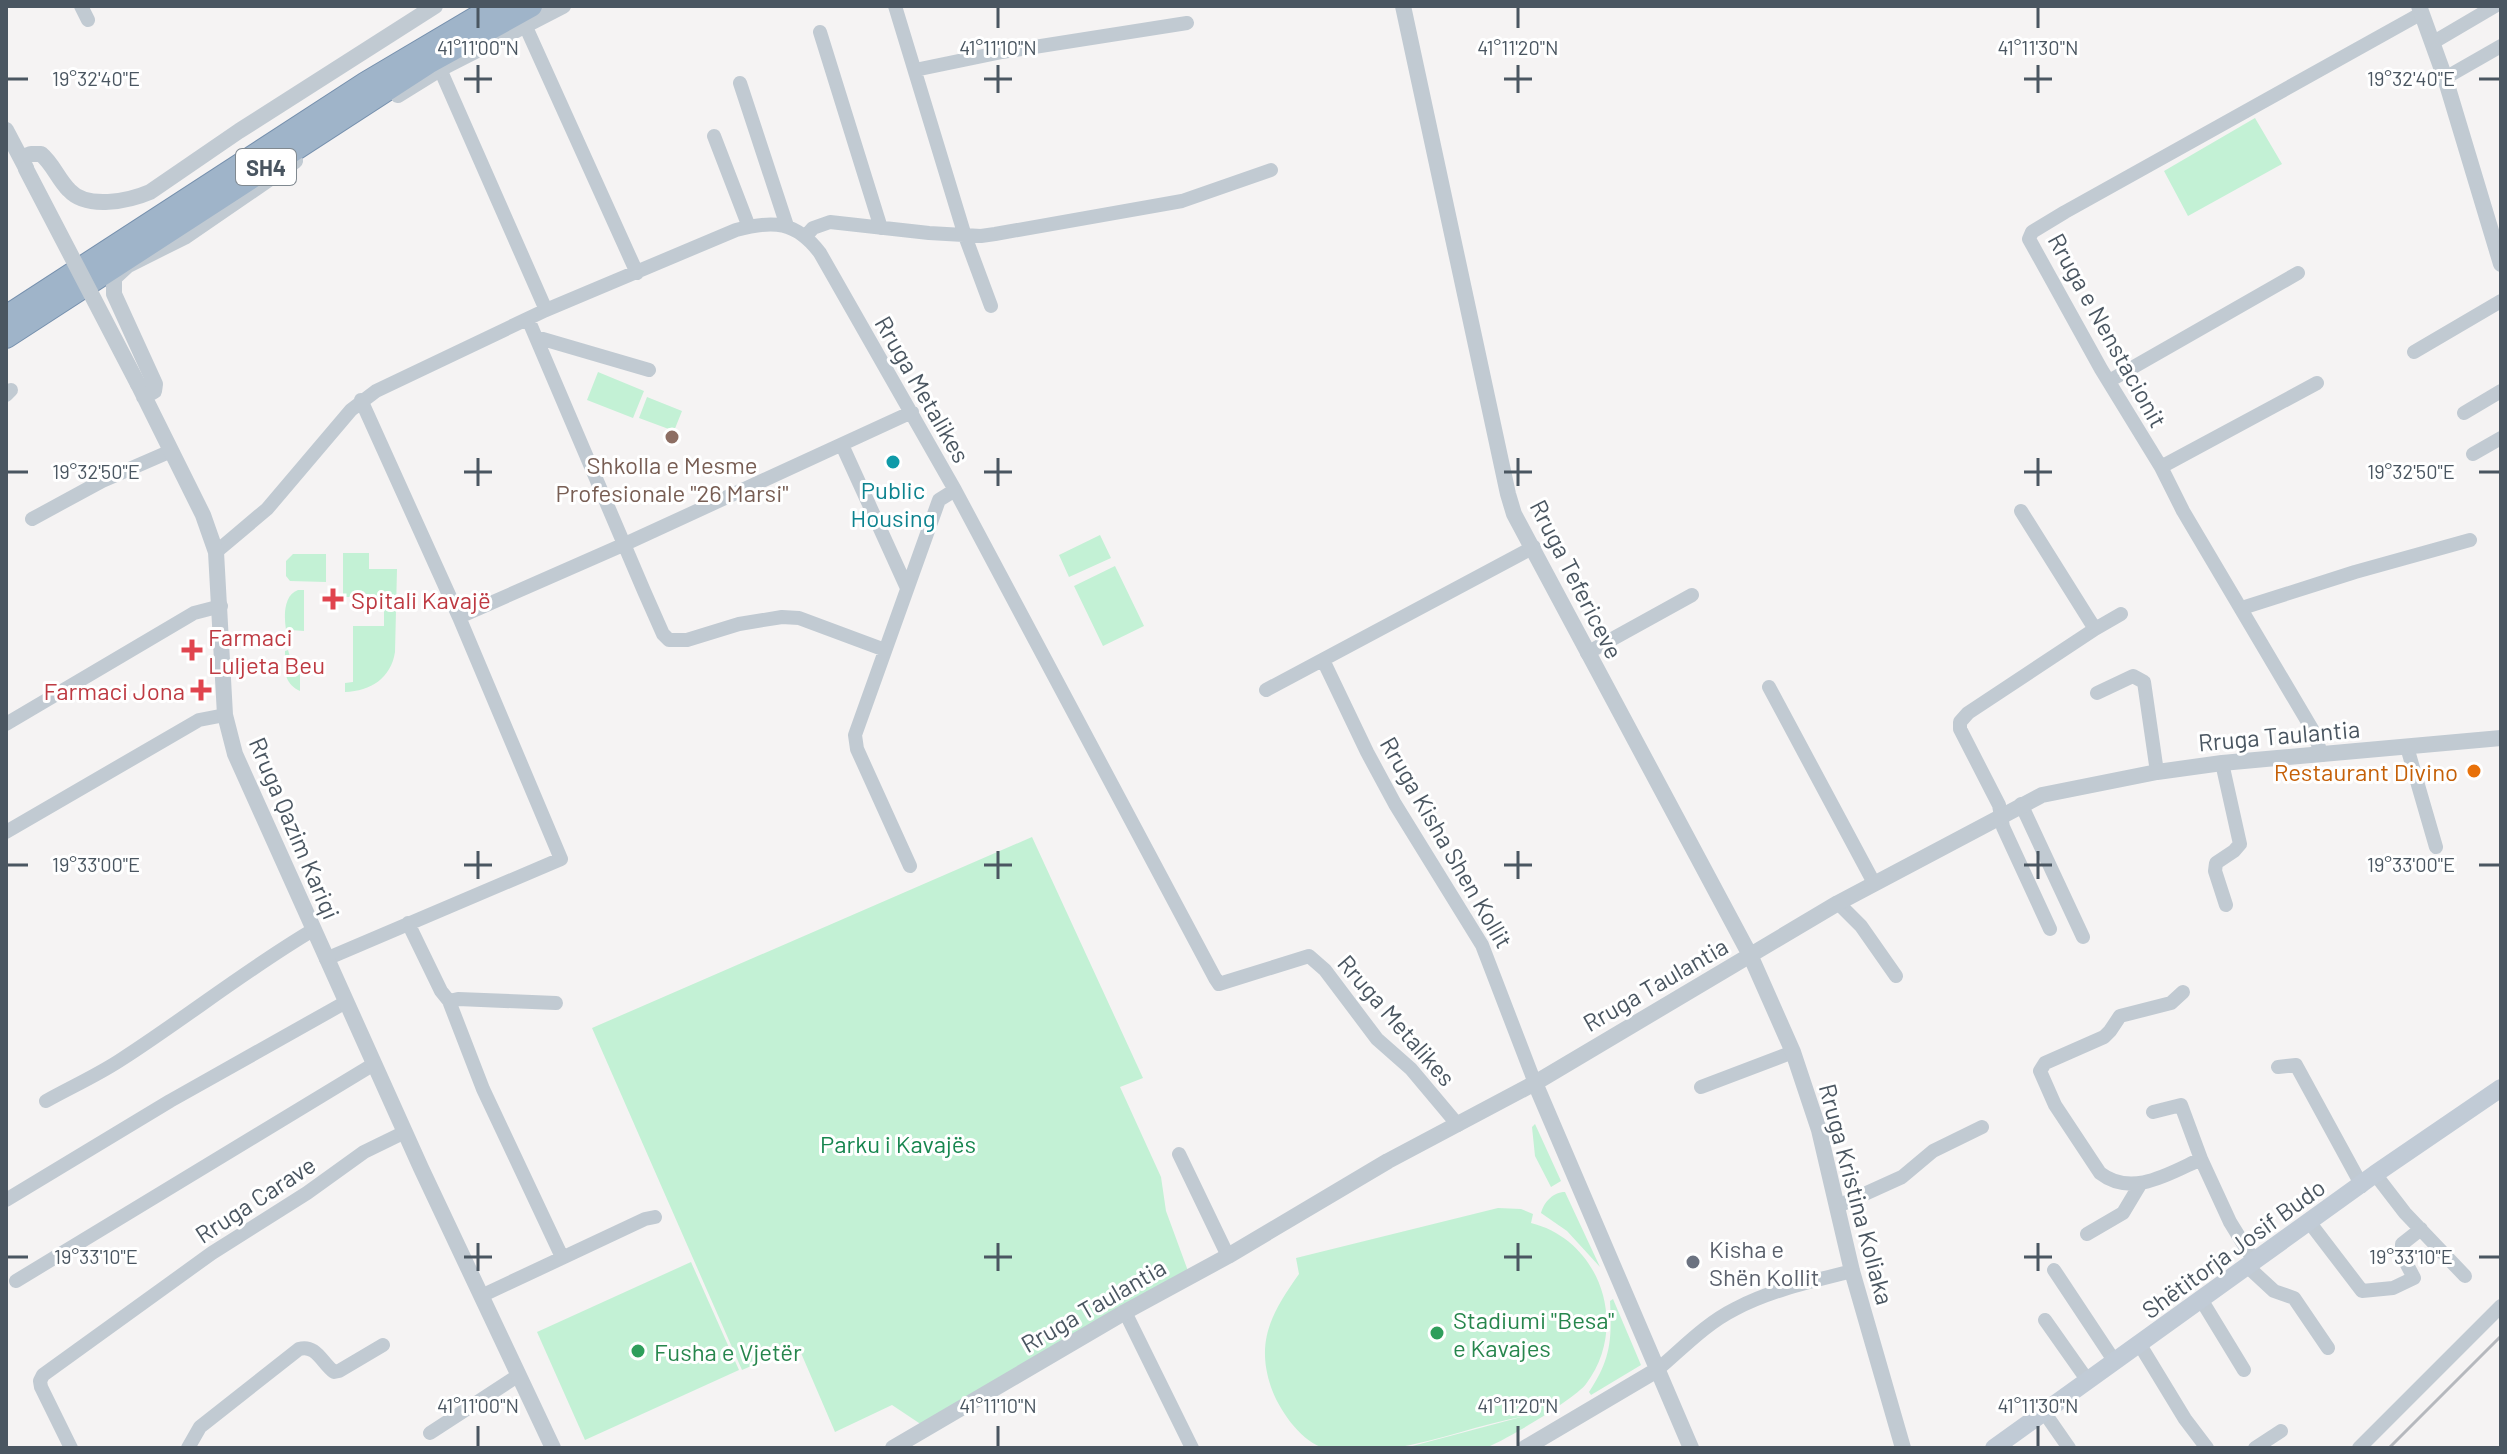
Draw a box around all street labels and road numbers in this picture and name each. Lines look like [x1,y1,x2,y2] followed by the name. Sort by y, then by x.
[236,149,296,185] road number: SH4
[2043,228,2173,432] street label: Rruga e Nenstacionit
[869,311,977,467] street label: Rruga Metalikes
[1524,495,1630,663] street label: Rruga Tefericeve
[2197,713,2361,757] street label: Rruga Taulantia
[1375,731,1519,953] street label: Rruga Kisha Shen Kollit
[244,733,346,923] street label: Rruga Qazim Kariqi
[1577,931,1733,1037] street label: Rruga Taulantia
[1332,948,1462,1092] street label: Rruga Metalikes
[1814,1080,1900,1308] street label: Rruga Kristina Koliaka
[189,1149,321,1249] street label: Rruga Carave
[2136,1172,2330,1324] street label: Shëtitorja Josif Budo
[1015,1252,1171,1358] street label: Rruga Taulantia

